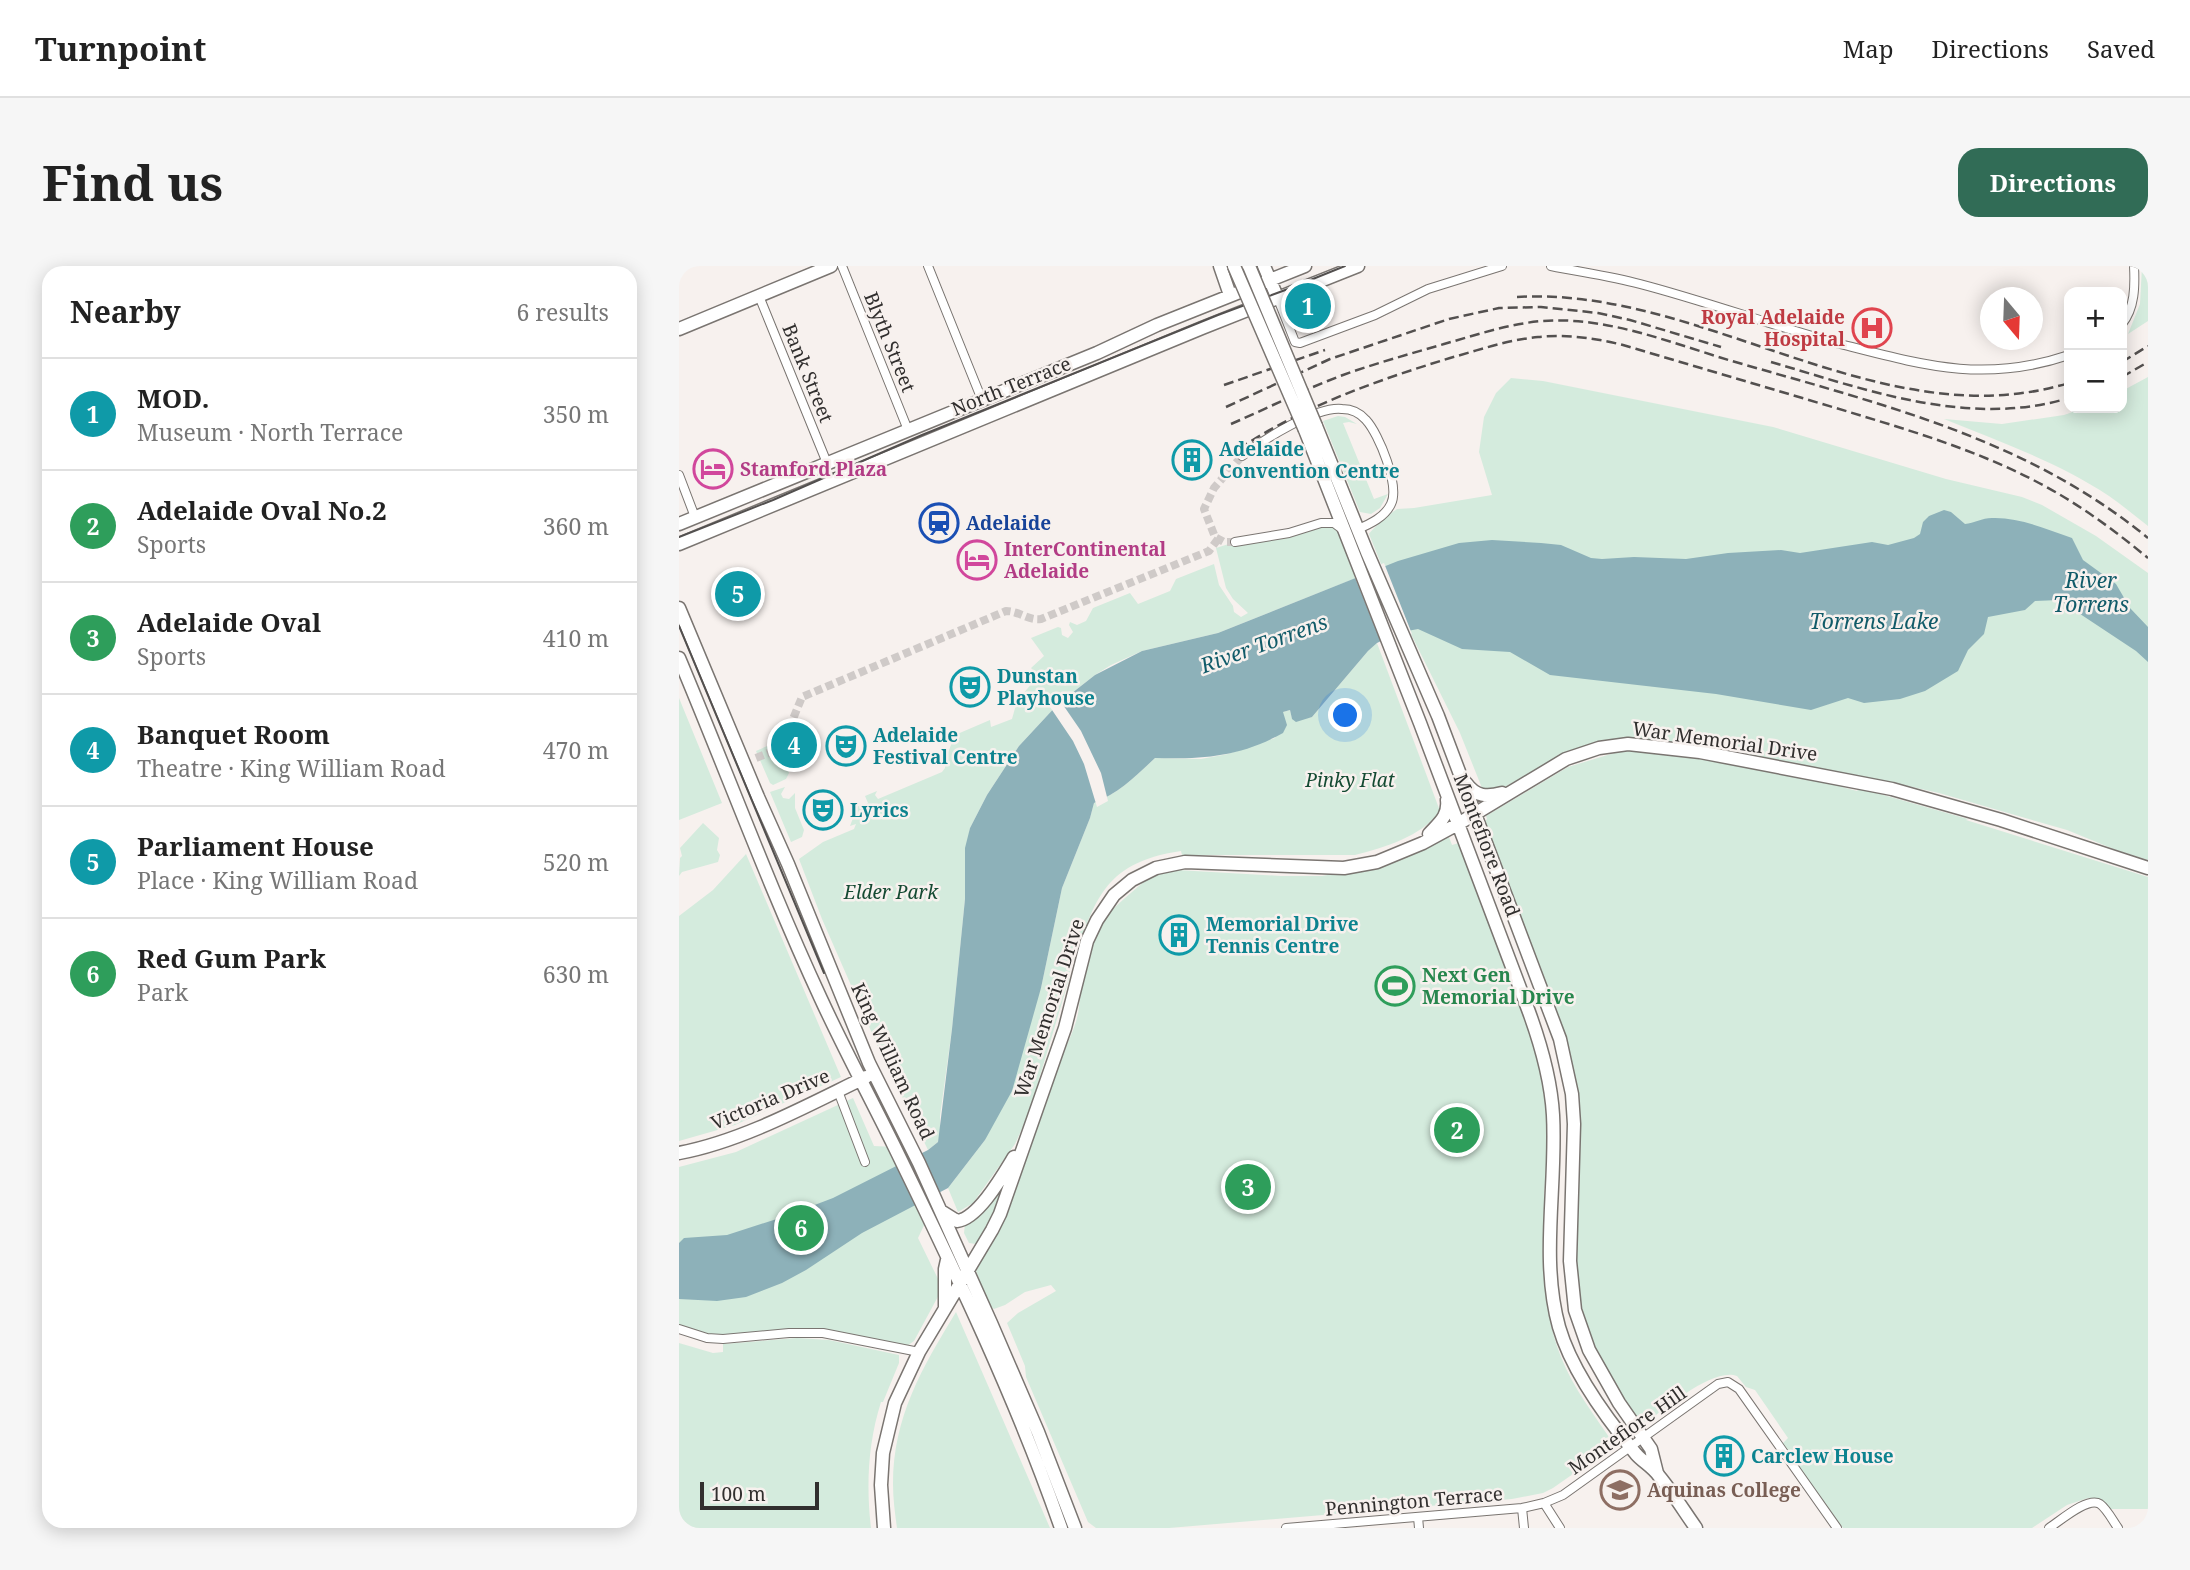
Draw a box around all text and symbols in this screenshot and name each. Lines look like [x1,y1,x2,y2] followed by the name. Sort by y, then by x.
[35,26,206,71] text: Turnpoint
[1843,32,1894,65] text: Map
[1932,32,2049,65] text: Directions
[2087,32,2155,65] text: Saved
[1958,148,2148,217] button: Directions
[42,149,223,215] text: Find us
[1285,280,1331,332] pin: 1
[1980,287,2043,350] north arrow
[2064,287,2127,413] map controls
[2064,287,2127,350] button: +
[858,288,922,396] street label: Blyth Street
[70,291,181,332] text: Nearby
[516,296,609,328] text: 6 results
[1701,304,1845,352] place label: Royal Adelaide Hospital
[1851,307,1893,349] hospital icon: Royal Adelaide Hospital
[776,320,840,427] street label: Bank Street
[947,350,1075,422] street label: North Terrace
[2064,350,2127,413] button: −
[137,380,209,416] text: MOD.
[87,398,100,430] text: 1
[543,398,609,430] text: 350 m
[137,416,403,448] text: Museum · North Terrace
[1219,436,1400,484] place label: Adelaide Convention Centre
[1171,439,1213,481] building icon: Adelaide Convention Centre
[692,448,734,490] hotel icon: Stamford Plaza
[740,456,887,482] place label: Stamford Plaza
[137,492,387,528] text: Adelaide Oval No.2
[918,502,960,544] station icon: Adelaide
[87,510,100,542] text: 2
[543,510,609,542] text: 360 m
[966,510,1051,536] place label: Adelaide
[137,528,206,560] text: Sports
[1004,536,1167,584] place label: InterContinental Adelaide
[956,539,998,581] hotel icon: InterContinental Adelaide
[2053,566,2129,618] water label: River Torrens
[715,568,761,620] pin: 5
[137,604,321,640] text: Adelaide Oval
[1195,607,1331,679] water label: River Torrens
[1810,607,1938,635] water label: Torrens Lake
[87,622,100,654] text: 3
[543,622,609,654] text: 410 m
[137,640,206,672] text: Sports
[997,663,1095,711] place label: Dunstan Playhouse
[949,666,991,708] theatre icon: Dunstan Playhouse
[1328,698,1362,732] your location
[1631,715,1819,767] street label: War Memorial Drive
[137,716,330,752] text: Banquet Room
[771,719,817,771] pin: 4
[873,722,1018,770] place label: Adelaide Festival Centre
[825,725,867,767] theatre icon: Adelaide Festival Centre
[87,734,100,766] text: 4
[543,734,609,766] text: 470 m
[137,752,446,784] text: Theatre · King William Road
[1304,767,1396,793] park label: Pinky Flat
[1448,770,1526,921] street label: Montefiore Road
[802,789,844,831] theatre icon: Lyrics
[850,797,909,823] place label: Lyrics
[137,828,374,864] text: Parliament House
[87,846,100,878] text: 5
[543,846,609,878] text: 520 m
[137,864,418,896] text: Place · King William Road
[843,879,939,905] park label: Elder Park
[1206,911,1359,959] place label: Memorial Drive Tennis Centre
[1158,914,1200,956] building icon: Memorial Drive Tennis Centre
[1008,915,1090,1101] street label: War Memorial Drive
[137,940,326,976] text: Red Gum Park
[87,958,100,990] text: 6
[543,958,609,990] text: 630 m
[1422,962,1575,1010] place label: Next Gen Memorial Drive
[1374,965,1416,1007] sports icon: Next Gen Memorial Drive
[137,976,188,1008] text: Park
[845,978,941,1144] street label: King William Road
[707,1062,833,1136] street label: Victoria Drive
[1434,1104,1480,1156] pin: 2
[1225,1161,1271,1213] pin: 3
[778,1202,824,1254] pin: 6
[1563,1380,1691,1480] street label: Montefiore Hill
[1703,1435,1745,1477] building icon: Carclew House
[1751,1443,1894,1469] place label: Carclew House
[1599,1469,1641,1511] school or university icon: Aquinas College
[1647,1477,1801,1503] place label: Aquinas College
[700,1479,819,1511] scale bar
[1324,1480,1504,1522] street label: Pennington Terrace
[711,1481,766,1507] text: 100 m

